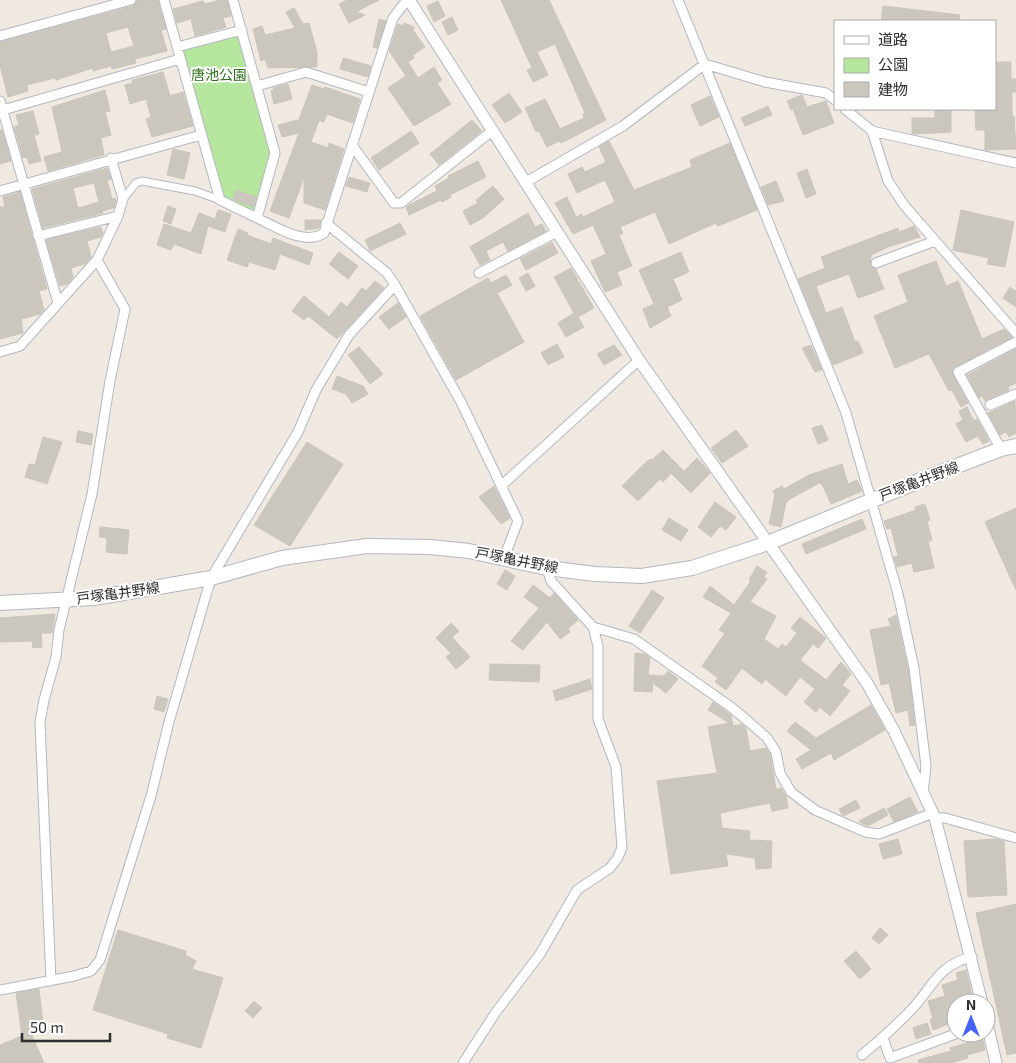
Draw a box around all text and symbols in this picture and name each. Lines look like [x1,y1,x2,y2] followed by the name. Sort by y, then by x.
[834,20,996,110] legend
[878,30,908,48] text: 道路
[878,55,908,73] text: 公園
[191,66,247,83] park label: 唐池公園
[878,80,908,98] text: 建物
[877,458,961,504] street label: 戸塚亀井野線
[474,543,560,576] street label: 戸塚亀井野線
[75,578,161,607] street label: 戸塚亀井野線
[946,993,996,1043] north arrow
[966,996,976,1013] text: N
[22,1010,110,1042] scale bar
[30,1018,64,1036] text: 50 m

